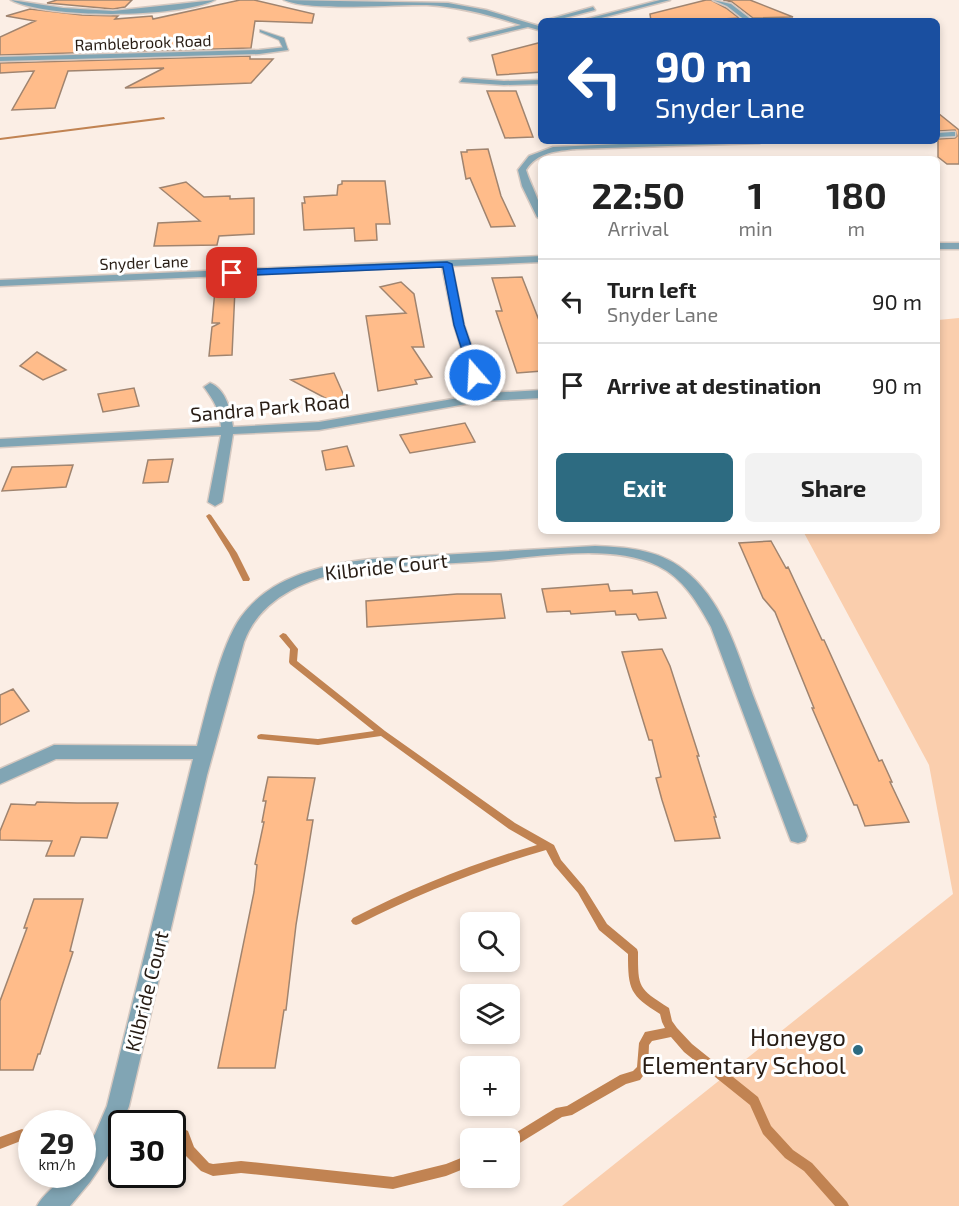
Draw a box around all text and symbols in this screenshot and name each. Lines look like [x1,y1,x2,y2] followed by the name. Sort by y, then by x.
[74,30,212,54] street label: Ramblebrook Road
[655,40,752,90] text: 90 m
[556,42,634,120] icon: left
[655,91,805,123] text: Snyder Lane
[591,173,685,216] text: 22:50
[748,173,763,216] text: 1
[826,173,887,216] text: 180
[608,216,669,240] text: Arrival
[738,216,773,240] text: min
[848,216,865,240] text: m
[206,247,257,298] pin
[99,251,189,273] street label: Snyder Lane
[215,256,248,289] icon: arrive
[607,276,696,302] text: Turn left
[556,285,589,318] icon: left
[872,288,922,314] text: 90 m
[607,302,718,326] text: Snyder Lane
[443,343,507,407] position arrow
[556,369,589,402] icon: arrive
[607,372,821,398] text: Arrive at destination
[872,372,922,398] text: 90 m
[189,388,351,426] street label: Sandra Park Road
[556,453,733,522] button: Exit
[745,453,922,522] button: Share
[323,548,449,584] street label: Kilbride Court
[460,912,520,1188] map controls
[460,912,520,972] button: search
[119,928,173,1054] street label: Kilbride Court
[460,984,520,1044] button: layers
[642,1022,846,1079] place label: Honeygo Elementary School
[851,1043,865,1057] marker: Honeygo Elementary School
[460,1056,520,1116] button: +
[108,1110,186,1188] speed limit sign: 30
[39,1124,75,1160] text: 29
[460,1128,520,1188] button: −
[38,1155,76,1173] text: km/h

